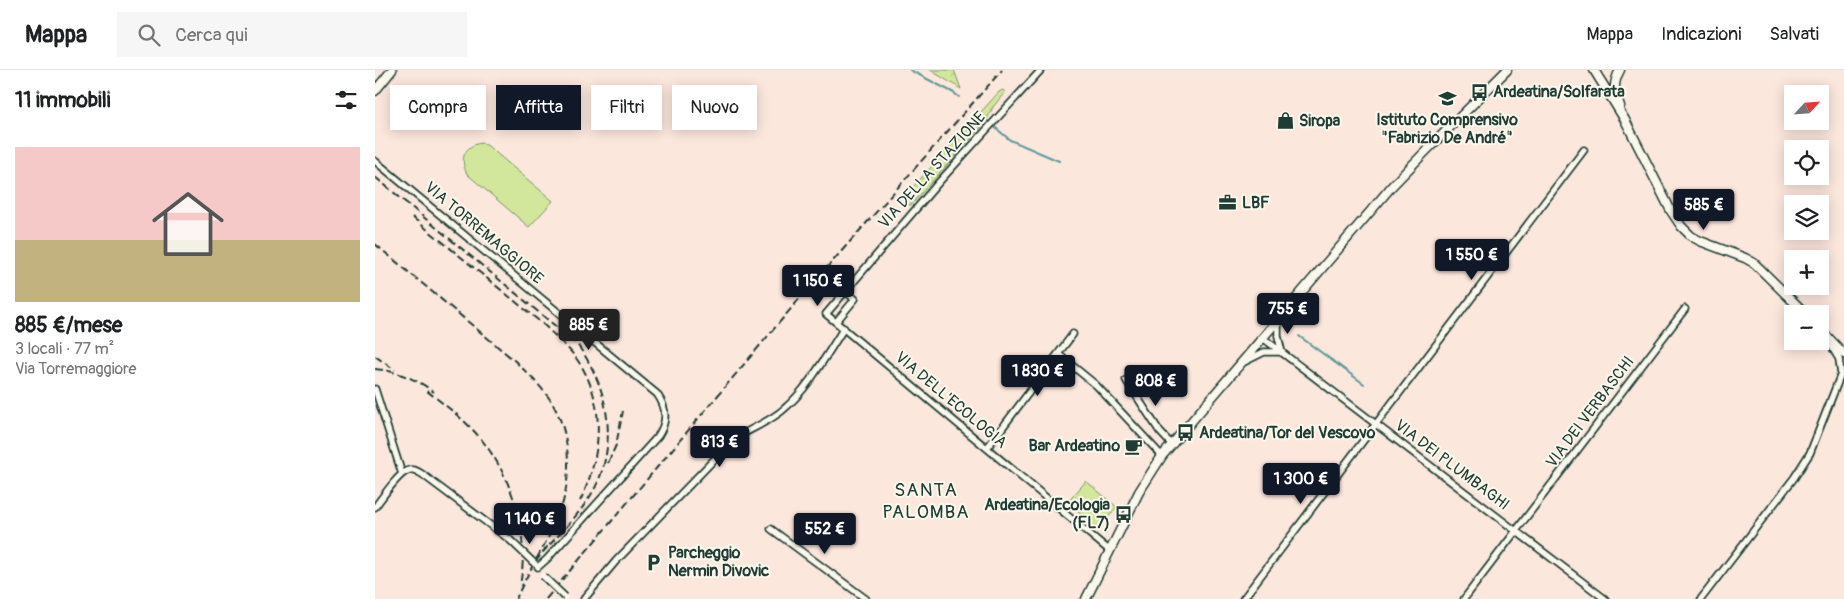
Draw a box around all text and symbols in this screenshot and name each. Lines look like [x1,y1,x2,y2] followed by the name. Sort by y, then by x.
[117,12,467,57] search box
[25,20,87,49] text: Mappa
[135,21,163,49] icon: search
[175,23,248,47] text: Cerca qui
[1586,23,1633,46] text: Mappa
[1661,23,1741,46] text: Indicazioni
[1769,23,1819,46] text: Salvati
[1469,82,1489,102] bus stop icon: Ardeatina/Solfarata
[1493,82,1625,102] place label: Ardeatina/Solfarata
[390,85,486,130] chip: Compra
[496,85,581,130] chip: Affitta
[591,85,662,130] chip: Filtri
[672,85,757,130] chip: Nuovo
[1784,85,1829,130] north arrow
[1784,85,1829,350] map controls
[332,86,360,114] icon: filters
[15,87,111,114] text: 11 immobili
[1437,89,1457,109] school or university icon: Istituto Comprensivo "Fabrizio De André"
[874,107,990,233] street label: VIA DELLA STAZIONE
[1376,110,1518,148] place label: Istituto Comprensivo "Fabrizio De André"
[1275,111,1295,131] shop icon: Siropa
[1299,111,1341,131] place label: Siropa
[1784,140,1829,185] button: locate
[420,177,548,289] street label: VIA TORREMAGGIORE
[143,179,233,269] icon: home
[1669,189,1739,231] pin: 585 €
[1218,193,1238,213] office icon: LBF
[1242,193,1270,213] place label: LBF
[1684,195,1724,215] text: 585 €
[1784,195,1829,240] button: layers
[1426,238,1518,281] pin: 1 550 €
[1446,245,1498,265] text: 1 550 €
[1784,250,1829,295] button: +
[772,264,864,307] pin: 1 150 €
[793,271,843,291] text: 1 150 €
[1253,292,1323,335] pin: 755 €
[1268,299,1308,319] text: 755 €
[1784,305,1829,350] button: −
[554,308,624,351] pin: 885 €
[15,312,122,339] text: 885 €/mese
[570,315,608,335] text: 885 €
[15,339,114,359] text: 3 locali · 77 m²
[891,347,1011,453] street label: VIA DELL'ECOLOGIA
[1541,352,1639,472] street label: VIA DEI VERBASCHI
[992,354,1084,397] pin: 1 830 €
[15,359,136,379] text: Via Torremaggiore
[1012,361,1064,381] text: 1 830 €
[1121,364,1191,407] pin: 808 €
[1135,371,1177,391] text: 808 €
[1391,415,1513,515] street label: VIA DEI PLUMBAGHI
[1175,423,1195,443] bus stop icon: Ardeatina/Tor del Vescovo
[1199,423,1376,443] place label: Ardeatina/Tor del Vescovo
[685,426,755,468] pin: 813 €
[701,432,739,452] text: 813 €
[1029,436,1120,456] place label: Bar Ardeatino
[1124,436,1144,456] cafe icon: Bar Ardeatino
[1255,462,1347,505] pin: 1 300 €
[1274,469,1328,489] text: 1 300 €
[882,478,970,524] district label: SANTA PALOMBA
[984,495,1111,533] place label: Ardeatina/Ecologia (FL7)
[484,502,576,545] pin: 1 140 €
[1114,504,1134,524] bus stop icon: Ardeatina/Ecologia (FL7)
[505,509,555,529] text: 1 140 €
[790,512,860,555] pin: 552 €
[805,519,845,539] text: 552 €
[668,543,769,581] place label: Parcheggio Nermin Divovic
[644,552,664,572] parking icon: Parcheggio Nermin Divovic

